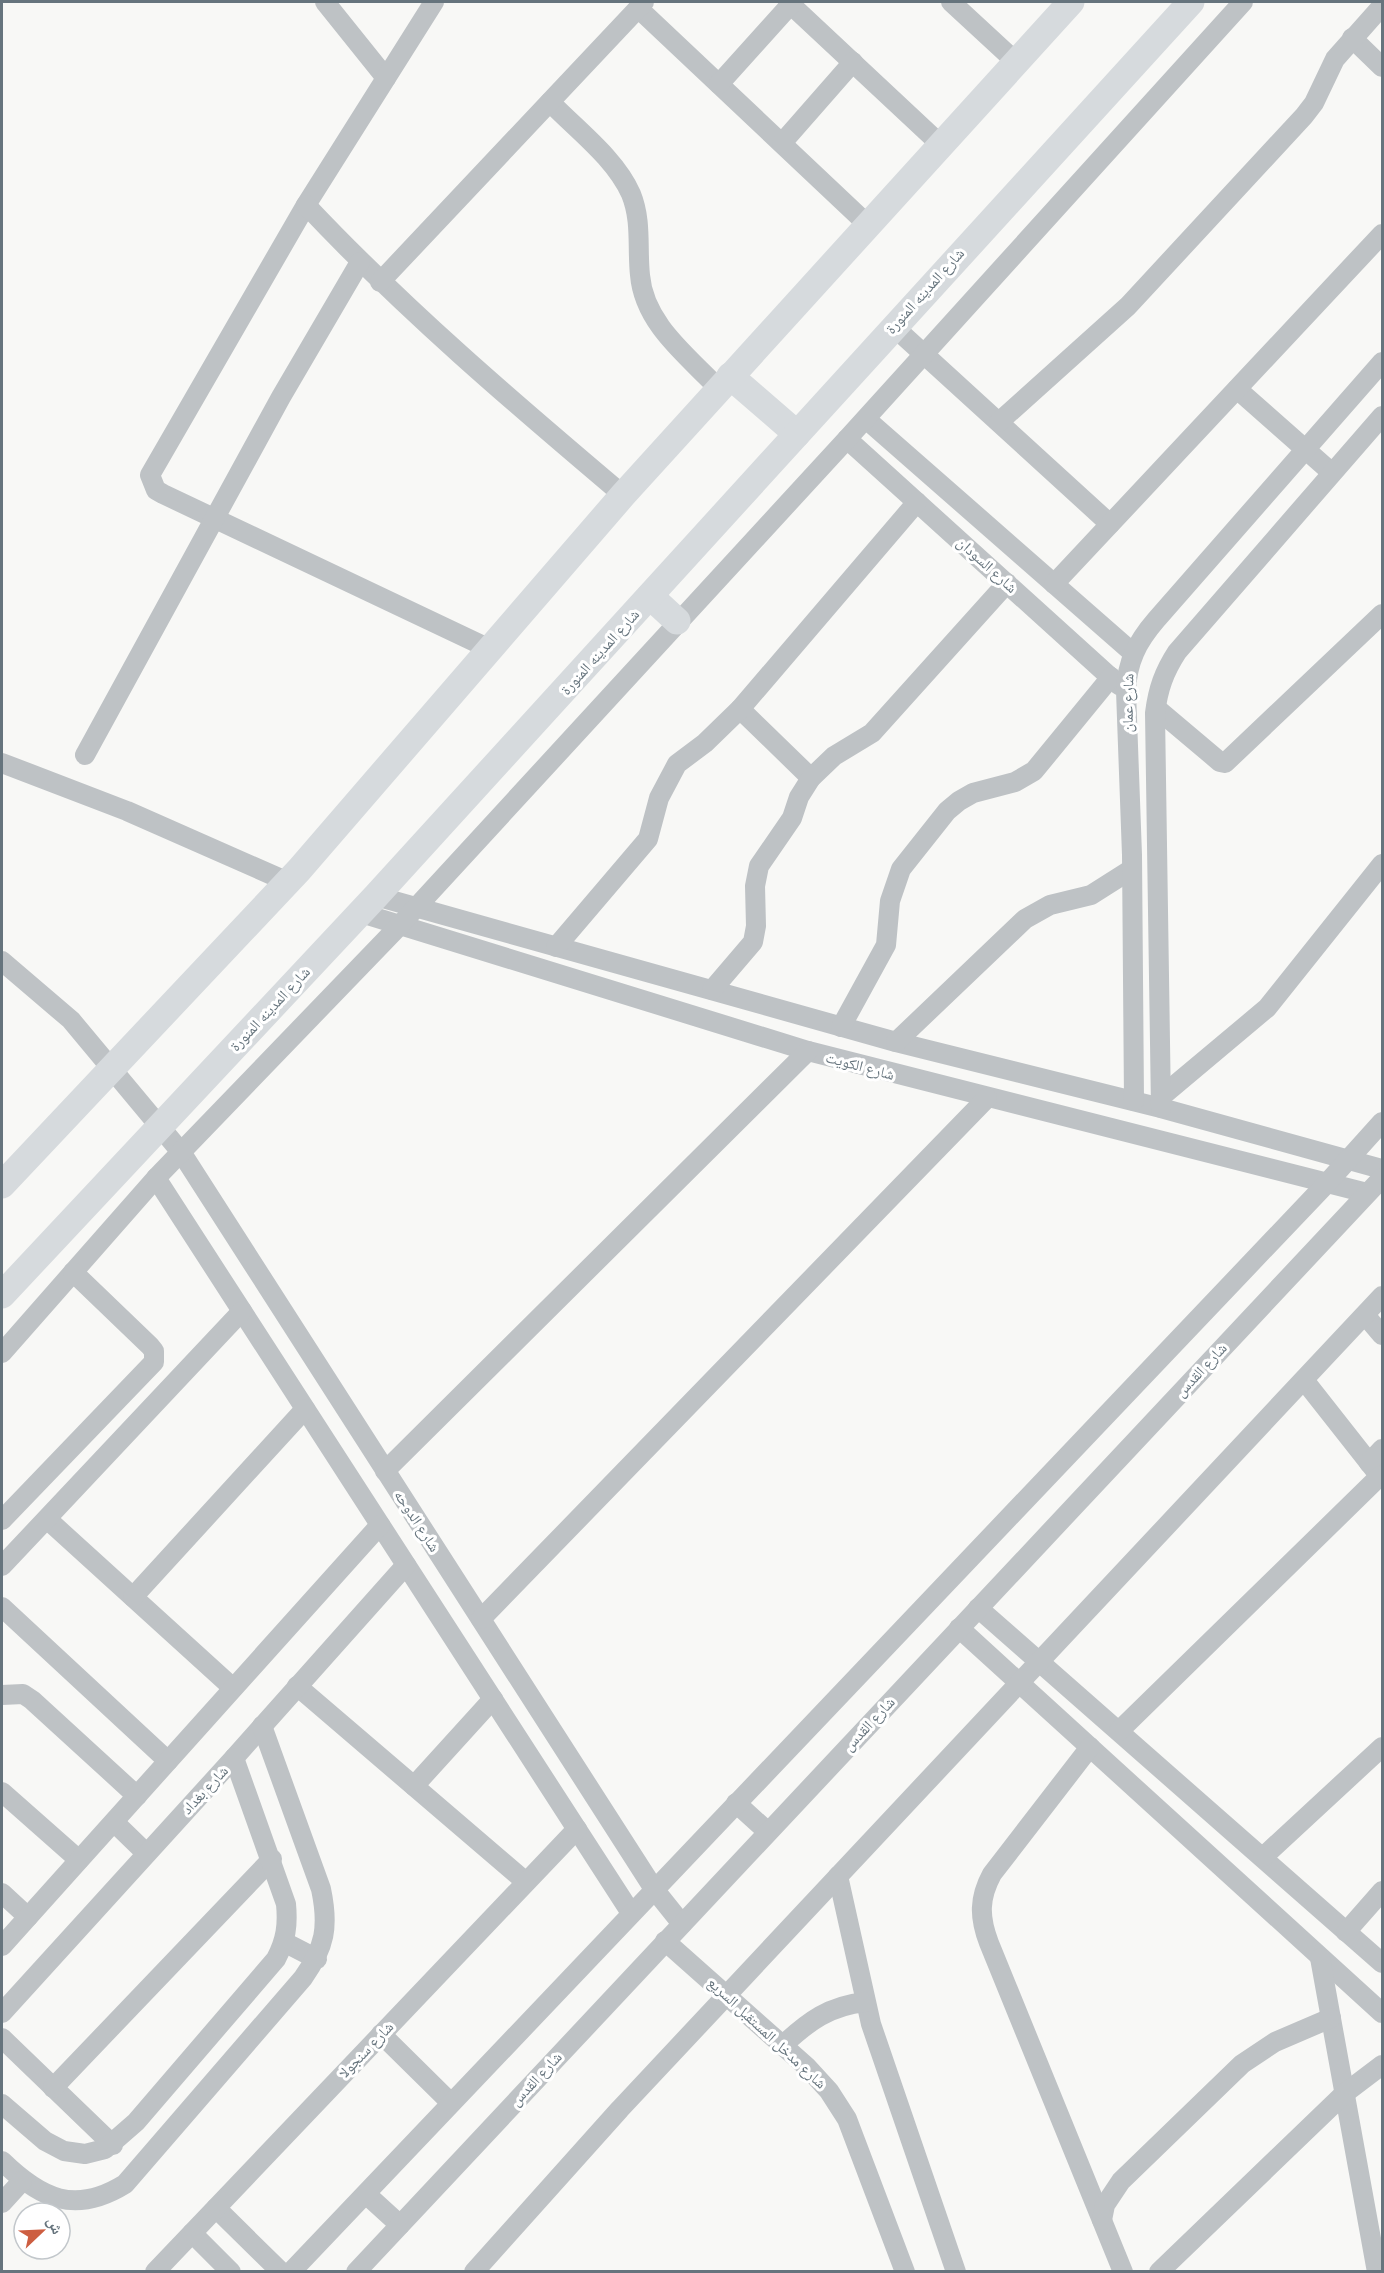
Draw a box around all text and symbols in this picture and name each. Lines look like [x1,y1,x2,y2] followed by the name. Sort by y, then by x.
[881,244,969,338] street label: شارع المدينه المنورة
[953,533,1022,598] street label: شارع السودان
[556,605,644,699] street label: شارع المدينه المنورة
[1117,673,1139,733] street label: شارع عمان
[225,962,315,1056] street label: شارع المدينه المنورة
[823,1047,897,1085] street label: شارع الكويت
[1171,1338,1231,1401] street label: شارع القدس
[390,1486,444,1556] street label: شارع الدوحه
[839,1692,899,1755] street label: شارع القدس
[177,1761,233,1819] street label: شارع بغداد
[703,1973,831,2093] street label: شارع مدخل المستقبل السريع
[334,2017,398,2083] street label: شارع سنجولا
[506,2047,566,2110] street label: شارع القدس
[12,2201,72,2261] north arrow
[42,2213,68,2237] text: ش

